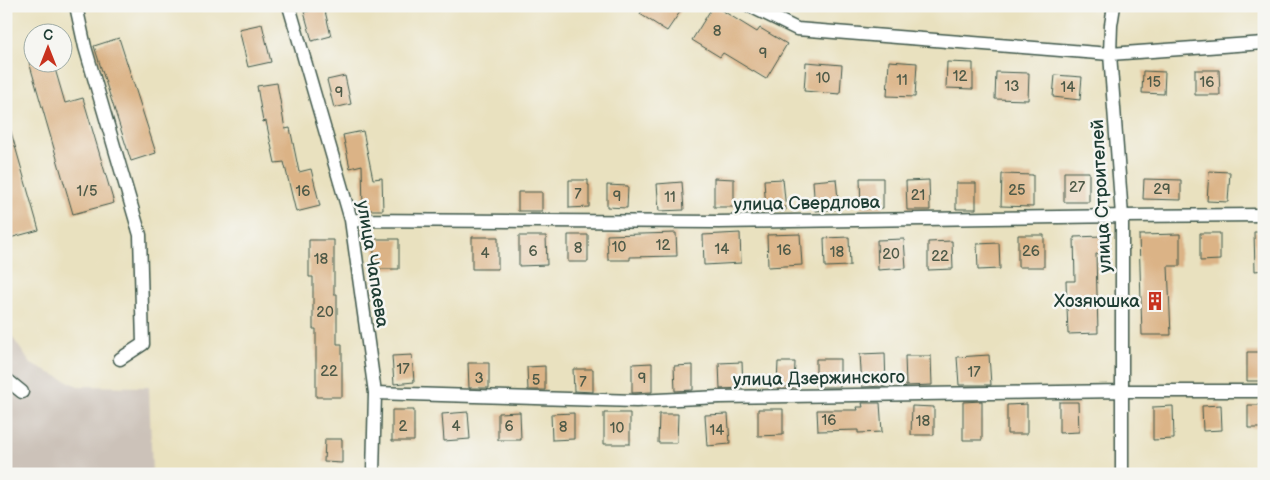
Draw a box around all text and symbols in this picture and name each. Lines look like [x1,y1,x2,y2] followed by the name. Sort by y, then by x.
[22,22,72,72] north arrow
[713,22,722,41] house number: 8
[43,27,53,44] text: С
[759,44,767,63] house number: 9
[953,67,967,86] house number: 12
[816,69,830,88] house number: 10
[896,71,908,90] house number: 11
[1147,73,1161,92] house number: 15
[1200,73,1214,92] house number: 16
[1004,77,1020,96] house number: 13
[1061,78,1075,97] house number: 14
[335,83,343,102] house number: 9
[1087,119,1116,273] street label: улица Строителей
[1069,178,1086,197] house number: 27
[1153,180,1171,199] house number: 29
[1008,181,1026,200] house number: 25
[76,182,98,201] house number: 1/5
[296,182,310,201] house number: 16
[574,185,582,204] house number: 7
[911,186,925,205] house number: 21
[613,187,621,206] house number: 9
[664,188,676,207] house number: 11
[734,192,881,215] street label: улица Свердлова
[352,199,393,329] street label: улица Чапаева
[656,236,670,255] house number: 12
[612,238,626,257] house number: 10
[574,239,583,258] house number: 8
[715,240,729,259] house number: 14
[777,241,791,260] house number: 16
[528,242,538,261] house number: 6
[1022,242,1040,261] house number: 26
[830,243,845,262] house number: 18
[480,244,490,263] house number: 4
[882,245,900,264] house number: 20
[931,247,949,266] house number: 22
[314,250,329,269] house number: 18
[1144,290,1166,312] building icon: Хозяюшка
[1054,291,1140,312] place label: Хозяюшка
[316,303,334,322] house number: 20
[396,360,410,379] house number: 17
[320,362,338,381] house number: 22
[967,363,981,382] house number: 17
[733,366,905,391] street label: улица Дзержинского
[474,369,484,388] house number: 3
[638,369,646,388] house number: 9
[532,371,540,390] house number: 5
[579,373,587,392] house number: 7
[822,411,836,430] house number: 16
[916,412,931,431] house number: 18
[399,417,408,436] house number: 2
[451,417,461,436] house number: 4
[504,417,514,436] house number: 6
[559,418,568,437] house number: 8
[610,419,624,438] house number: 10
[710,421,724,440] house number: 14

